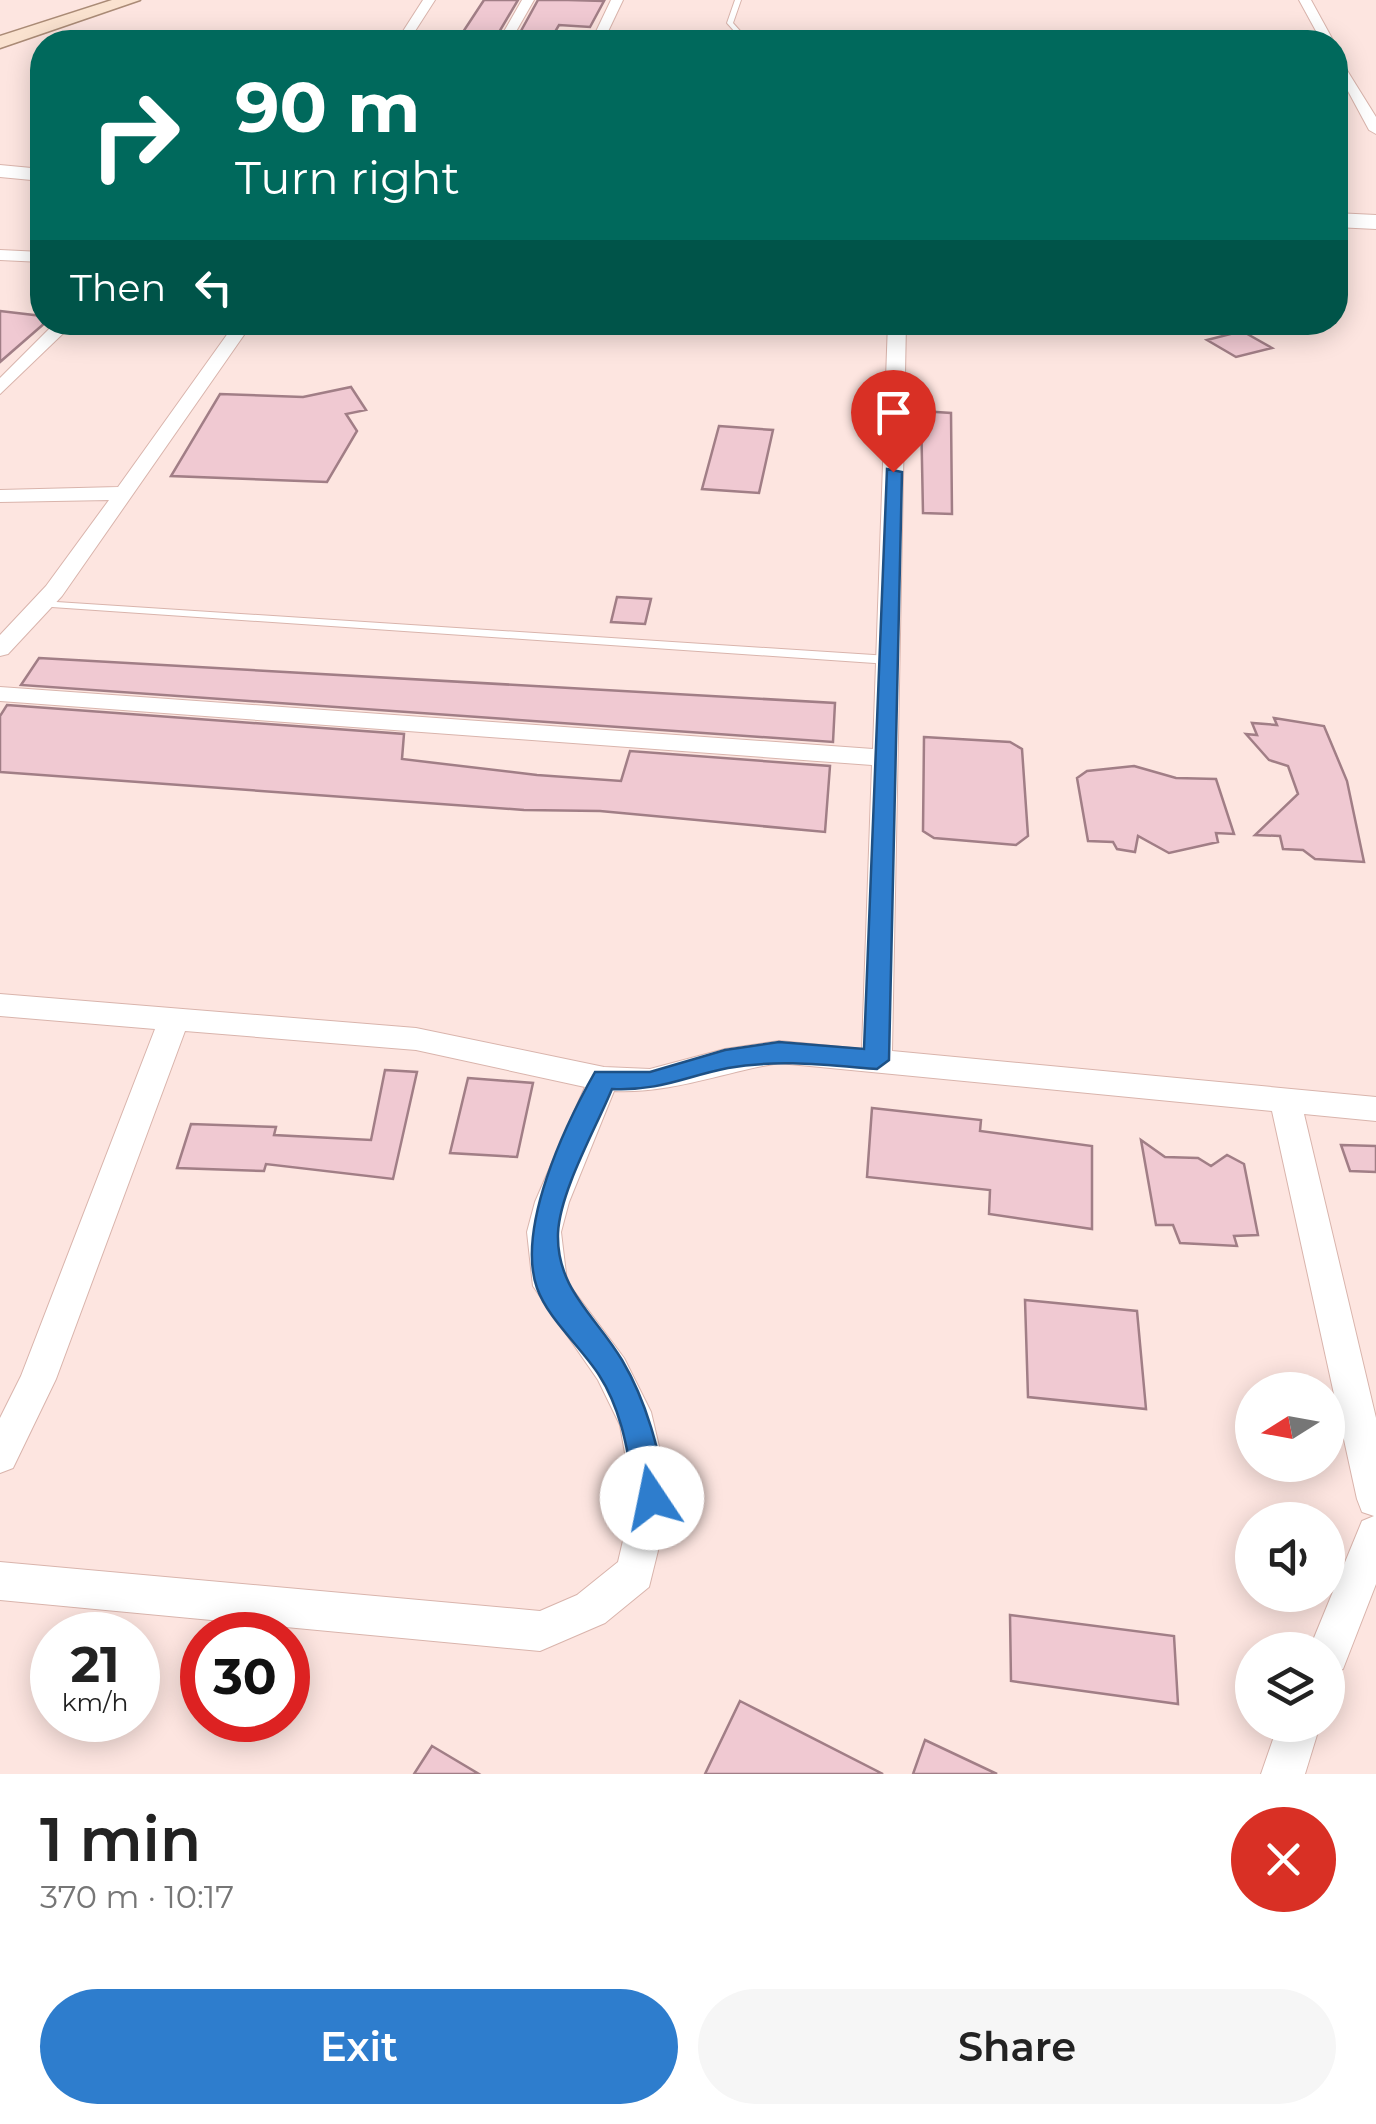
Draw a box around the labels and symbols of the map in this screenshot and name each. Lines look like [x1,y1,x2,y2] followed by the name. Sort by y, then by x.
[851,370,936,473] pin
[1235,1372,1345,1482] north arrow
[600,1446,704,1550] position arrow
[180,1612,310,1742] speed limit sign: 30

